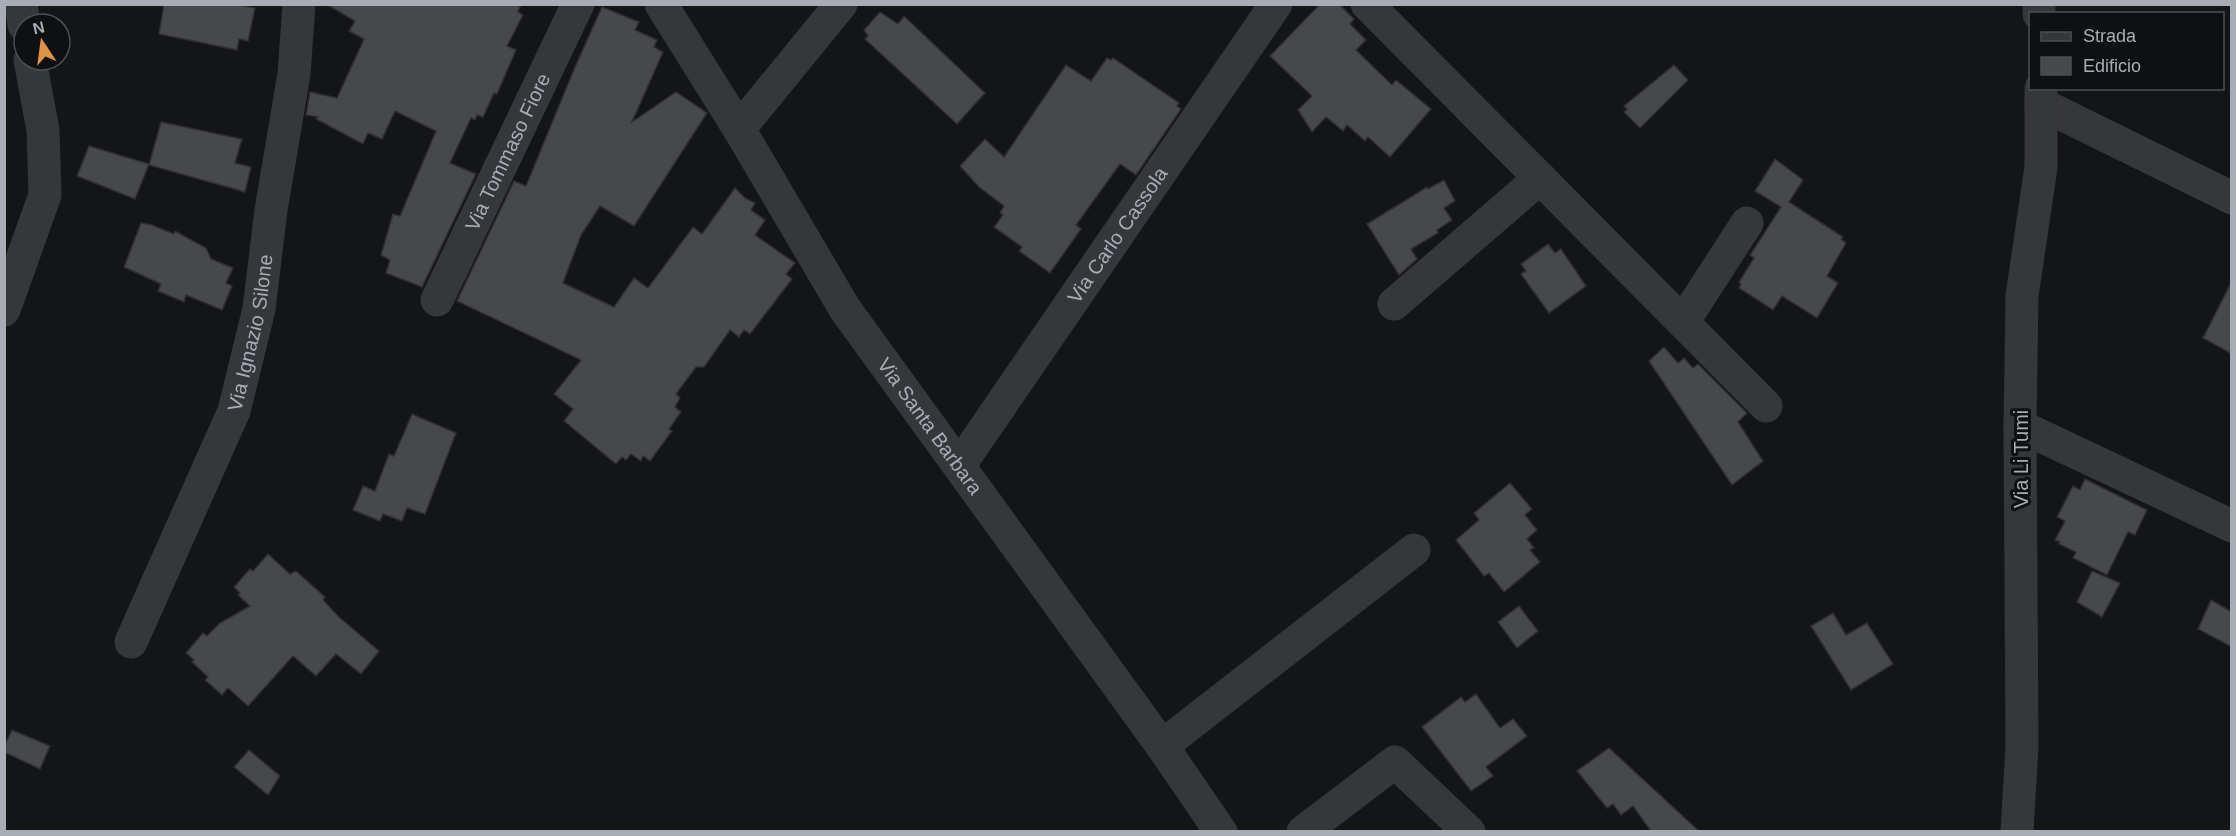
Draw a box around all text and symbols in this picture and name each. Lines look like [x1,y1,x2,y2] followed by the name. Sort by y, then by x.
[12,12,72,72] north arrow
[2029,12,2224,90] legend
[31,18,46,37] text: N
[2083,26,2137,46] text: Strada
[2083,56,2141,76] text: Edificio
[461,70,554,234] street label: Via Tommaso Fiore
[1063,162,1172,307] street label: Via Carlo Cassola
[223,253,277,413] street label: Via Ignazio Silone
[873,354,987,499] street label: Via Santa Barbara
[2010,410,2032,508] street label: Via Li Tumi

